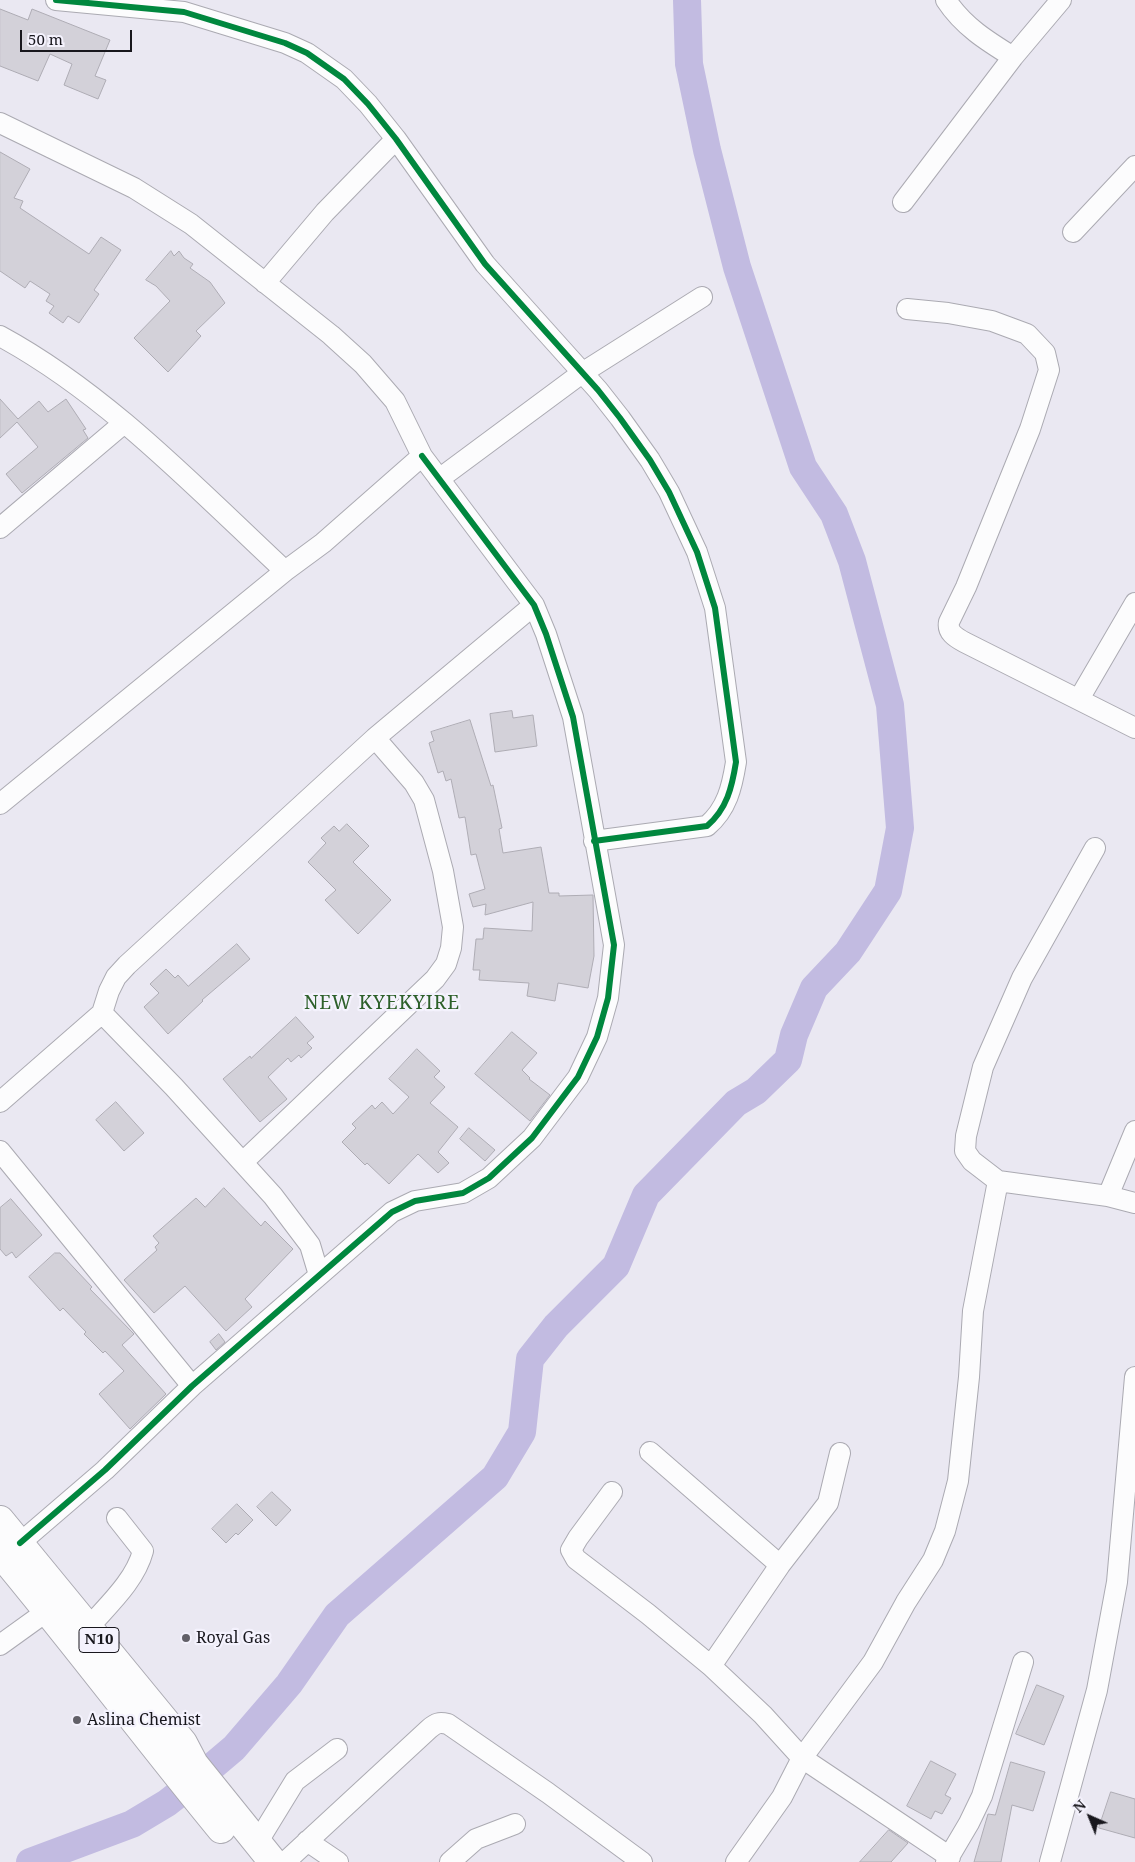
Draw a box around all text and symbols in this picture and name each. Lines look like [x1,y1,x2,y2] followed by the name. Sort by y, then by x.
[22,20,135,52] scale bar
[28,29,63,49] text: 50 m
[302,993,462,1015] district label: NEW KYEKYIRE
[79,1628,119,1652] road number: N10
[196,1628,270,1648] place label: Royal Gas
[180,1632,192,1644] marker: Royal Gas
[87,1710,201,1730] place label: Aslina Chemist
[71,1714,83,1726] marker: Aslina Chemist
[1065,1792,1115,1842] north arrow
[1069,1795,1090,1817] text: N

